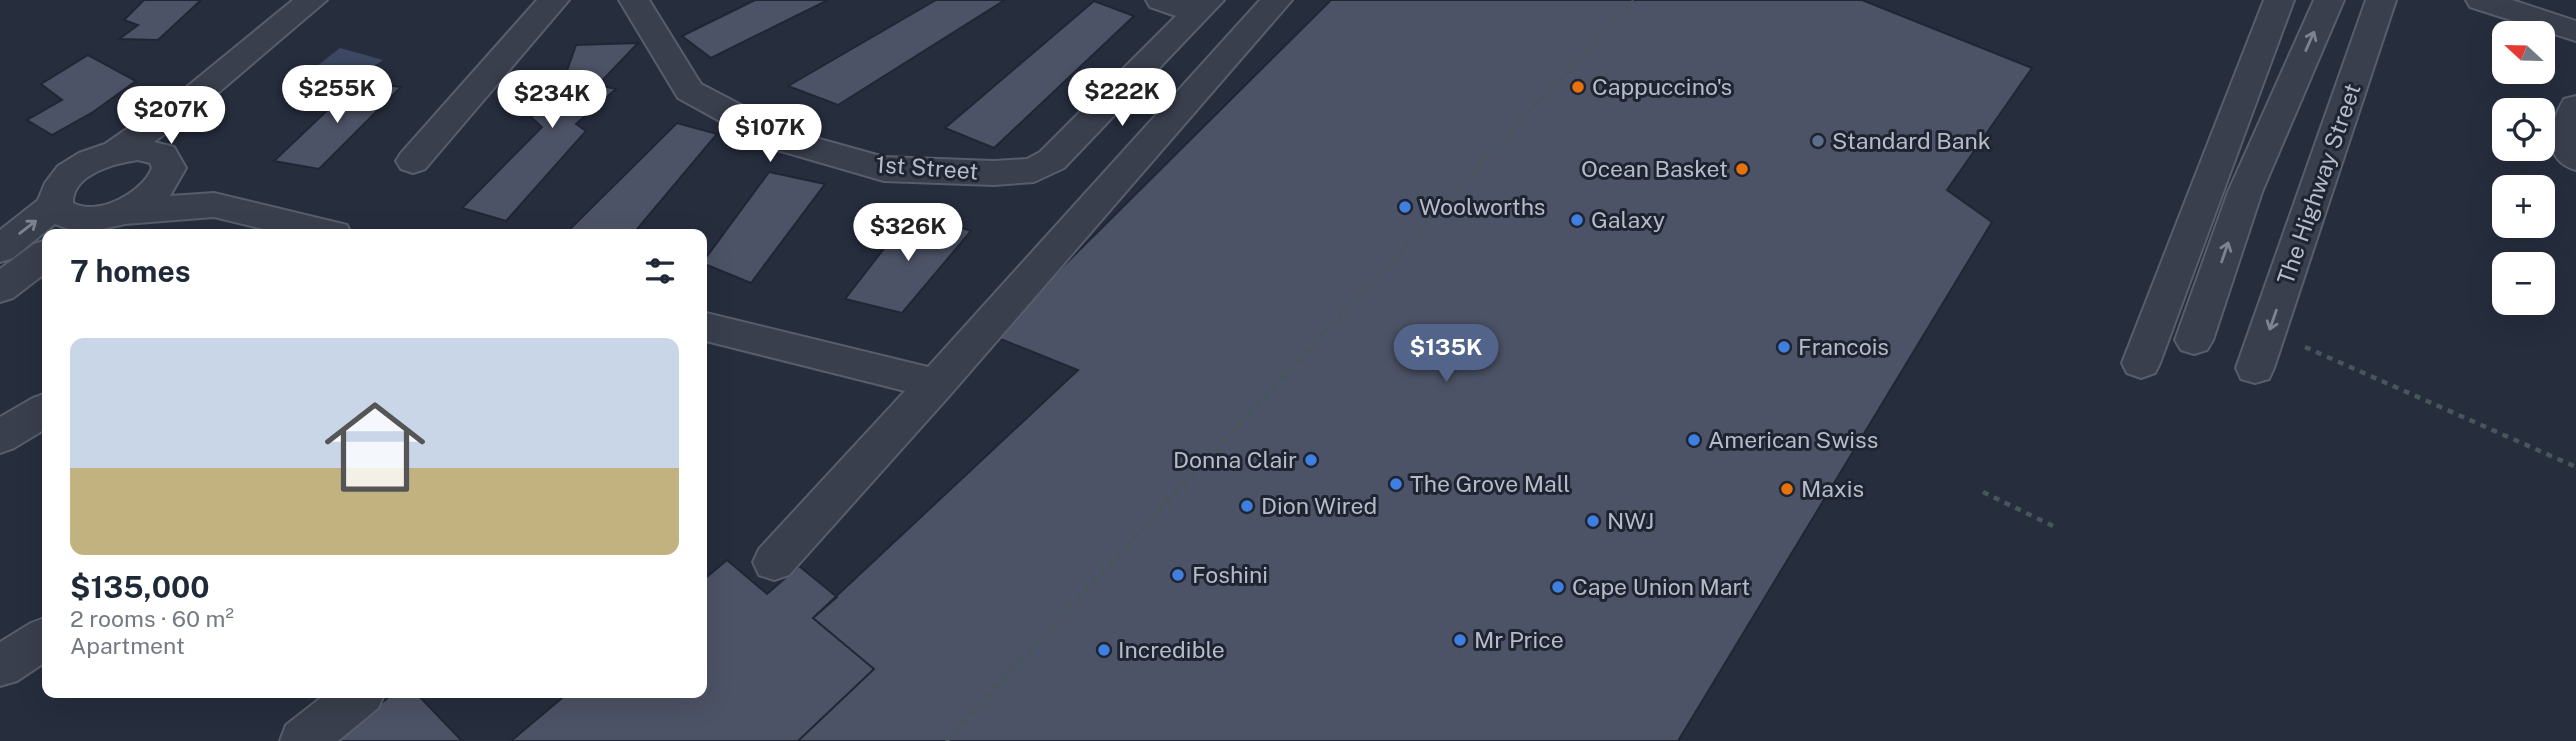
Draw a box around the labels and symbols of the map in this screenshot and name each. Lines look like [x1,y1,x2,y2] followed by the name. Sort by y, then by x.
[2492,21,2555,84] north arrow
[2304,31,2317,53] one-way arrow
[288,66,386,125] pin: $255K
[1073,68,1171,128] pin: $222K
[503,71,601,130] pin: $234K
[1592,73,1732,100] place label: Cappuccino's
[1570,79,1586,95] marker: Cappuccino's
[2271,80,2366,288] street label: The Highway Street
[122,86,220,146] pin: $207K
[721,104,819,164] pin: $107K
[1832,127,1991,154] place label: Standard Bank
[1810,133,1826,149] marker: Standard Bank
[875,150,979,185] street label: 1st Street
[1581,155,1728,182] place label: Ocean Basket
[1734,161,1750,177] marker: Ocean Basket
[1419,193,1546,220] place label: Woolworths
[1397,199,1413,215] marker: Woolworths
[859,204,957,263] pin: $326K
[1591,206,1665,233] place label: Galaxy
[1569,212,1585,228] marker: Galaxy
[18,219,37,234] one-way arrow
[2220,242,2232,264] one-way arrow
[2266,308,2278,330] one-way arrow
[1397,324,1495,384] pin: $135K
[1798,333,1889,360] place label: Francois
[1776,339,1792,355] marker: Francois
[1708,426,1878,453] place label: American Swiss
[1686,432,1702,448] marker: American Swiss
[1173,446,1297,473] place label: Donna Clair
[1303,452,1319,468] marker: Donna Clair
[1410,470,1570,497] place label: The Grove Mall
[1801,475,1864,502] place label: Maxis
[1388,476,1404,492] marker: The Grove Mall
[1779,481,1795,497] marker: Maxis
[1261,492,1377,519] place label: Dion Wired
[1239,498,1255,514] marker: Dion Wired
[1607,507,1654,534] place label: NWJ
[1585,513,1601,529] marker: NWJ
[1192,561,1268,588] place label: Foshini
[1170,567,1186,583] marker: Foshini
[1572,573,1750,600] place label: Cape Union Mart
[1550,579,1566,595] marker: Cape Union Mart
[1474,626,1564,653] place label: Mr Price
[1452,632,1468,648] marker: Mr Price
[1118,636,1225,663] place label: Incredible
[1096,642,1112,658] marker: Incredible

